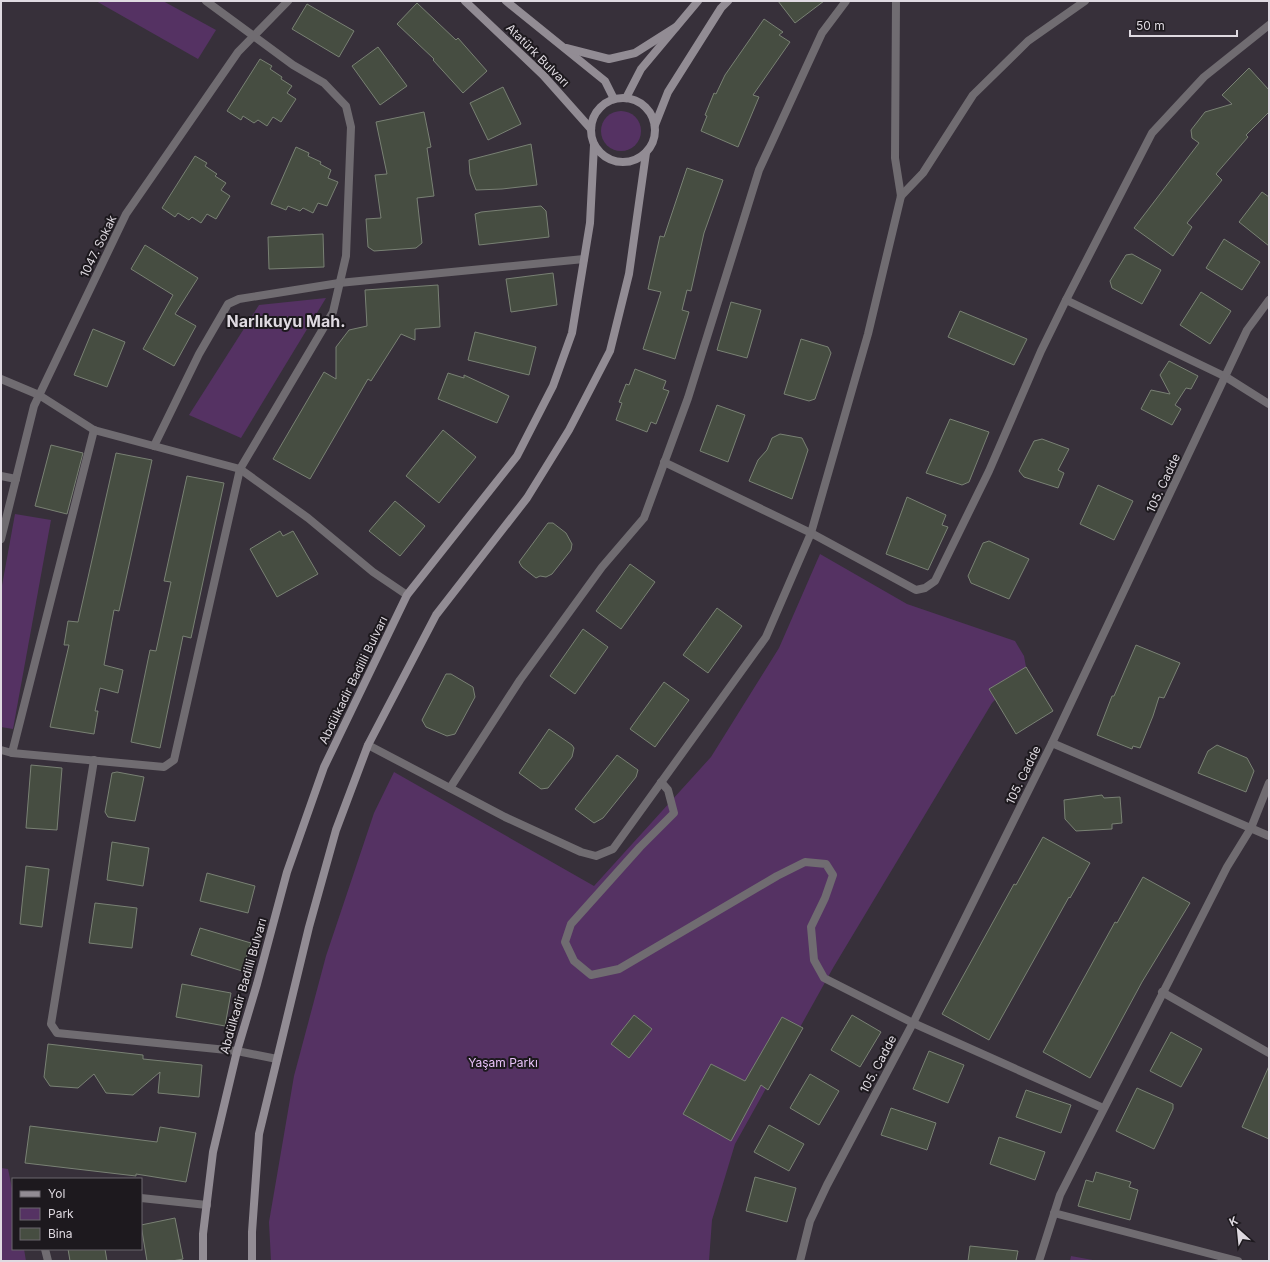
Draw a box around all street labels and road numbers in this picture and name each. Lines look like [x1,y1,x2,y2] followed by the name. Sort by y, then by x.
[503,20,573,90] street label: Atatürk Bulvarı
[77,212,120,279] street label: 1047. Sokak
[1143,451,1183,515] street label: 105. Cadde
[315,614,391,746] street label: Abdülkadir Badilli Bulvarı
[1002,743,1044,807] street label: 105. Cadde
[216,916,270,1056] street label: Abdülkadir Badilli Bulvarı
[856,1032,900,1096] street label: 105. Cadde

